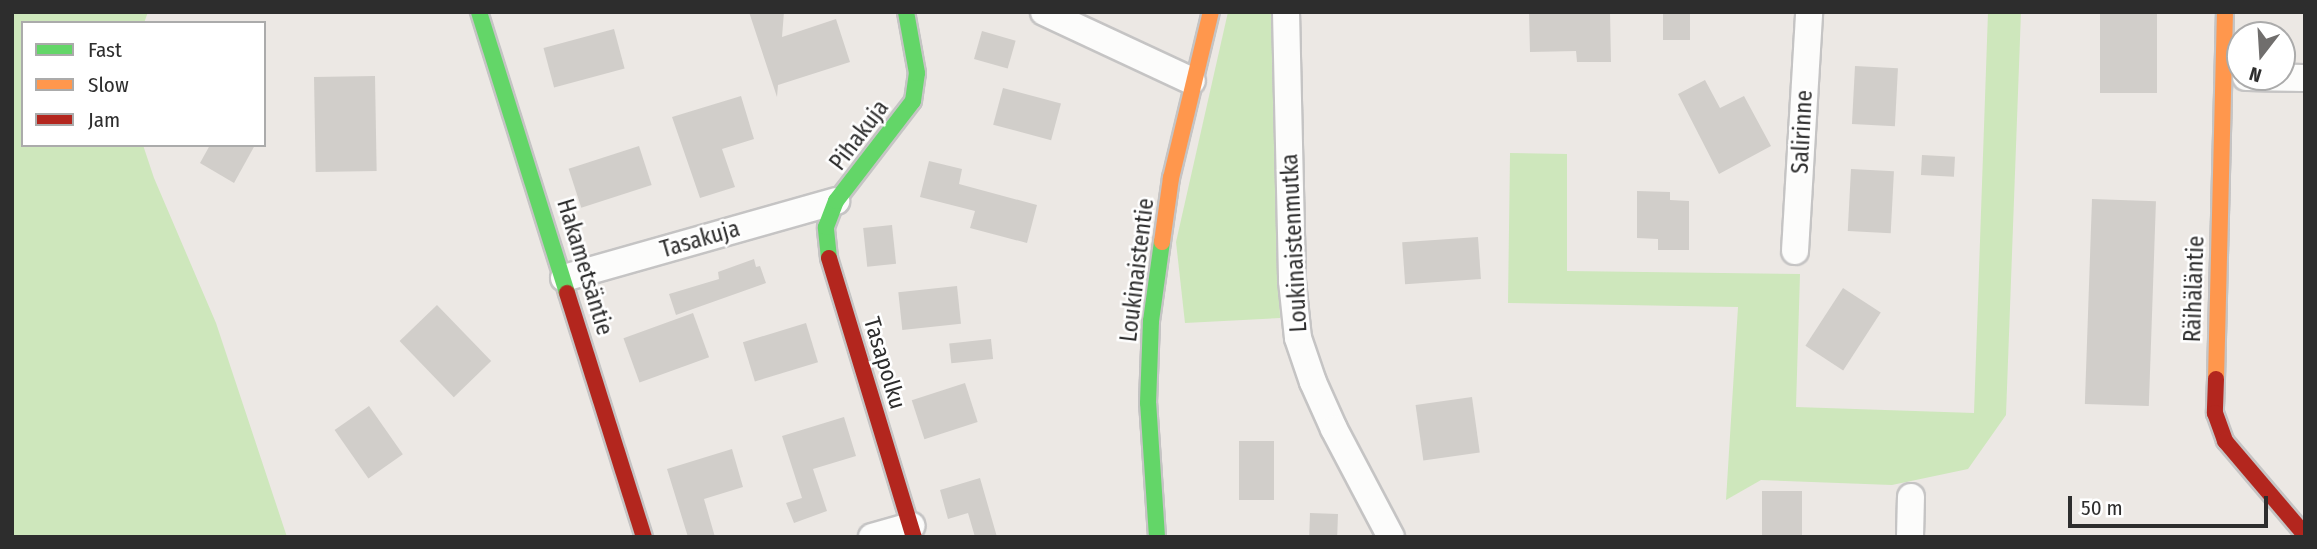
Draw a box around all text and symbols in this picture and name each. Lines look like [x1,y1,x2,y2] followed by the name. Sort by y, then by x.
[21,21,266,147] legend
[2226,21,2296,91] north arrow
[88,37,122,63] text: Fast
[2246,62,2264,87] text: N
[88,72,129,98] text: Slow
[1786,89,1818,175] street label: Salirinne
[824,94,894,176] street label: Pihakuja
[88,107,120,133] text: Jam
[1276,153,1312,333] street label: Loukinaistenmutka
[551,195,619,339] street label: Hakametsäntie
[1114,197,1160,343] street label: Loukinaistentie
[657,215,743,263] street label: Tasakuja
[2178,235,2210,343] street label: Räihäläntie
[858,314,912,412] street label: Tasapolku
[2072,482,2272,526] scale bar
[2081,495,2123,521] text: 50 m

